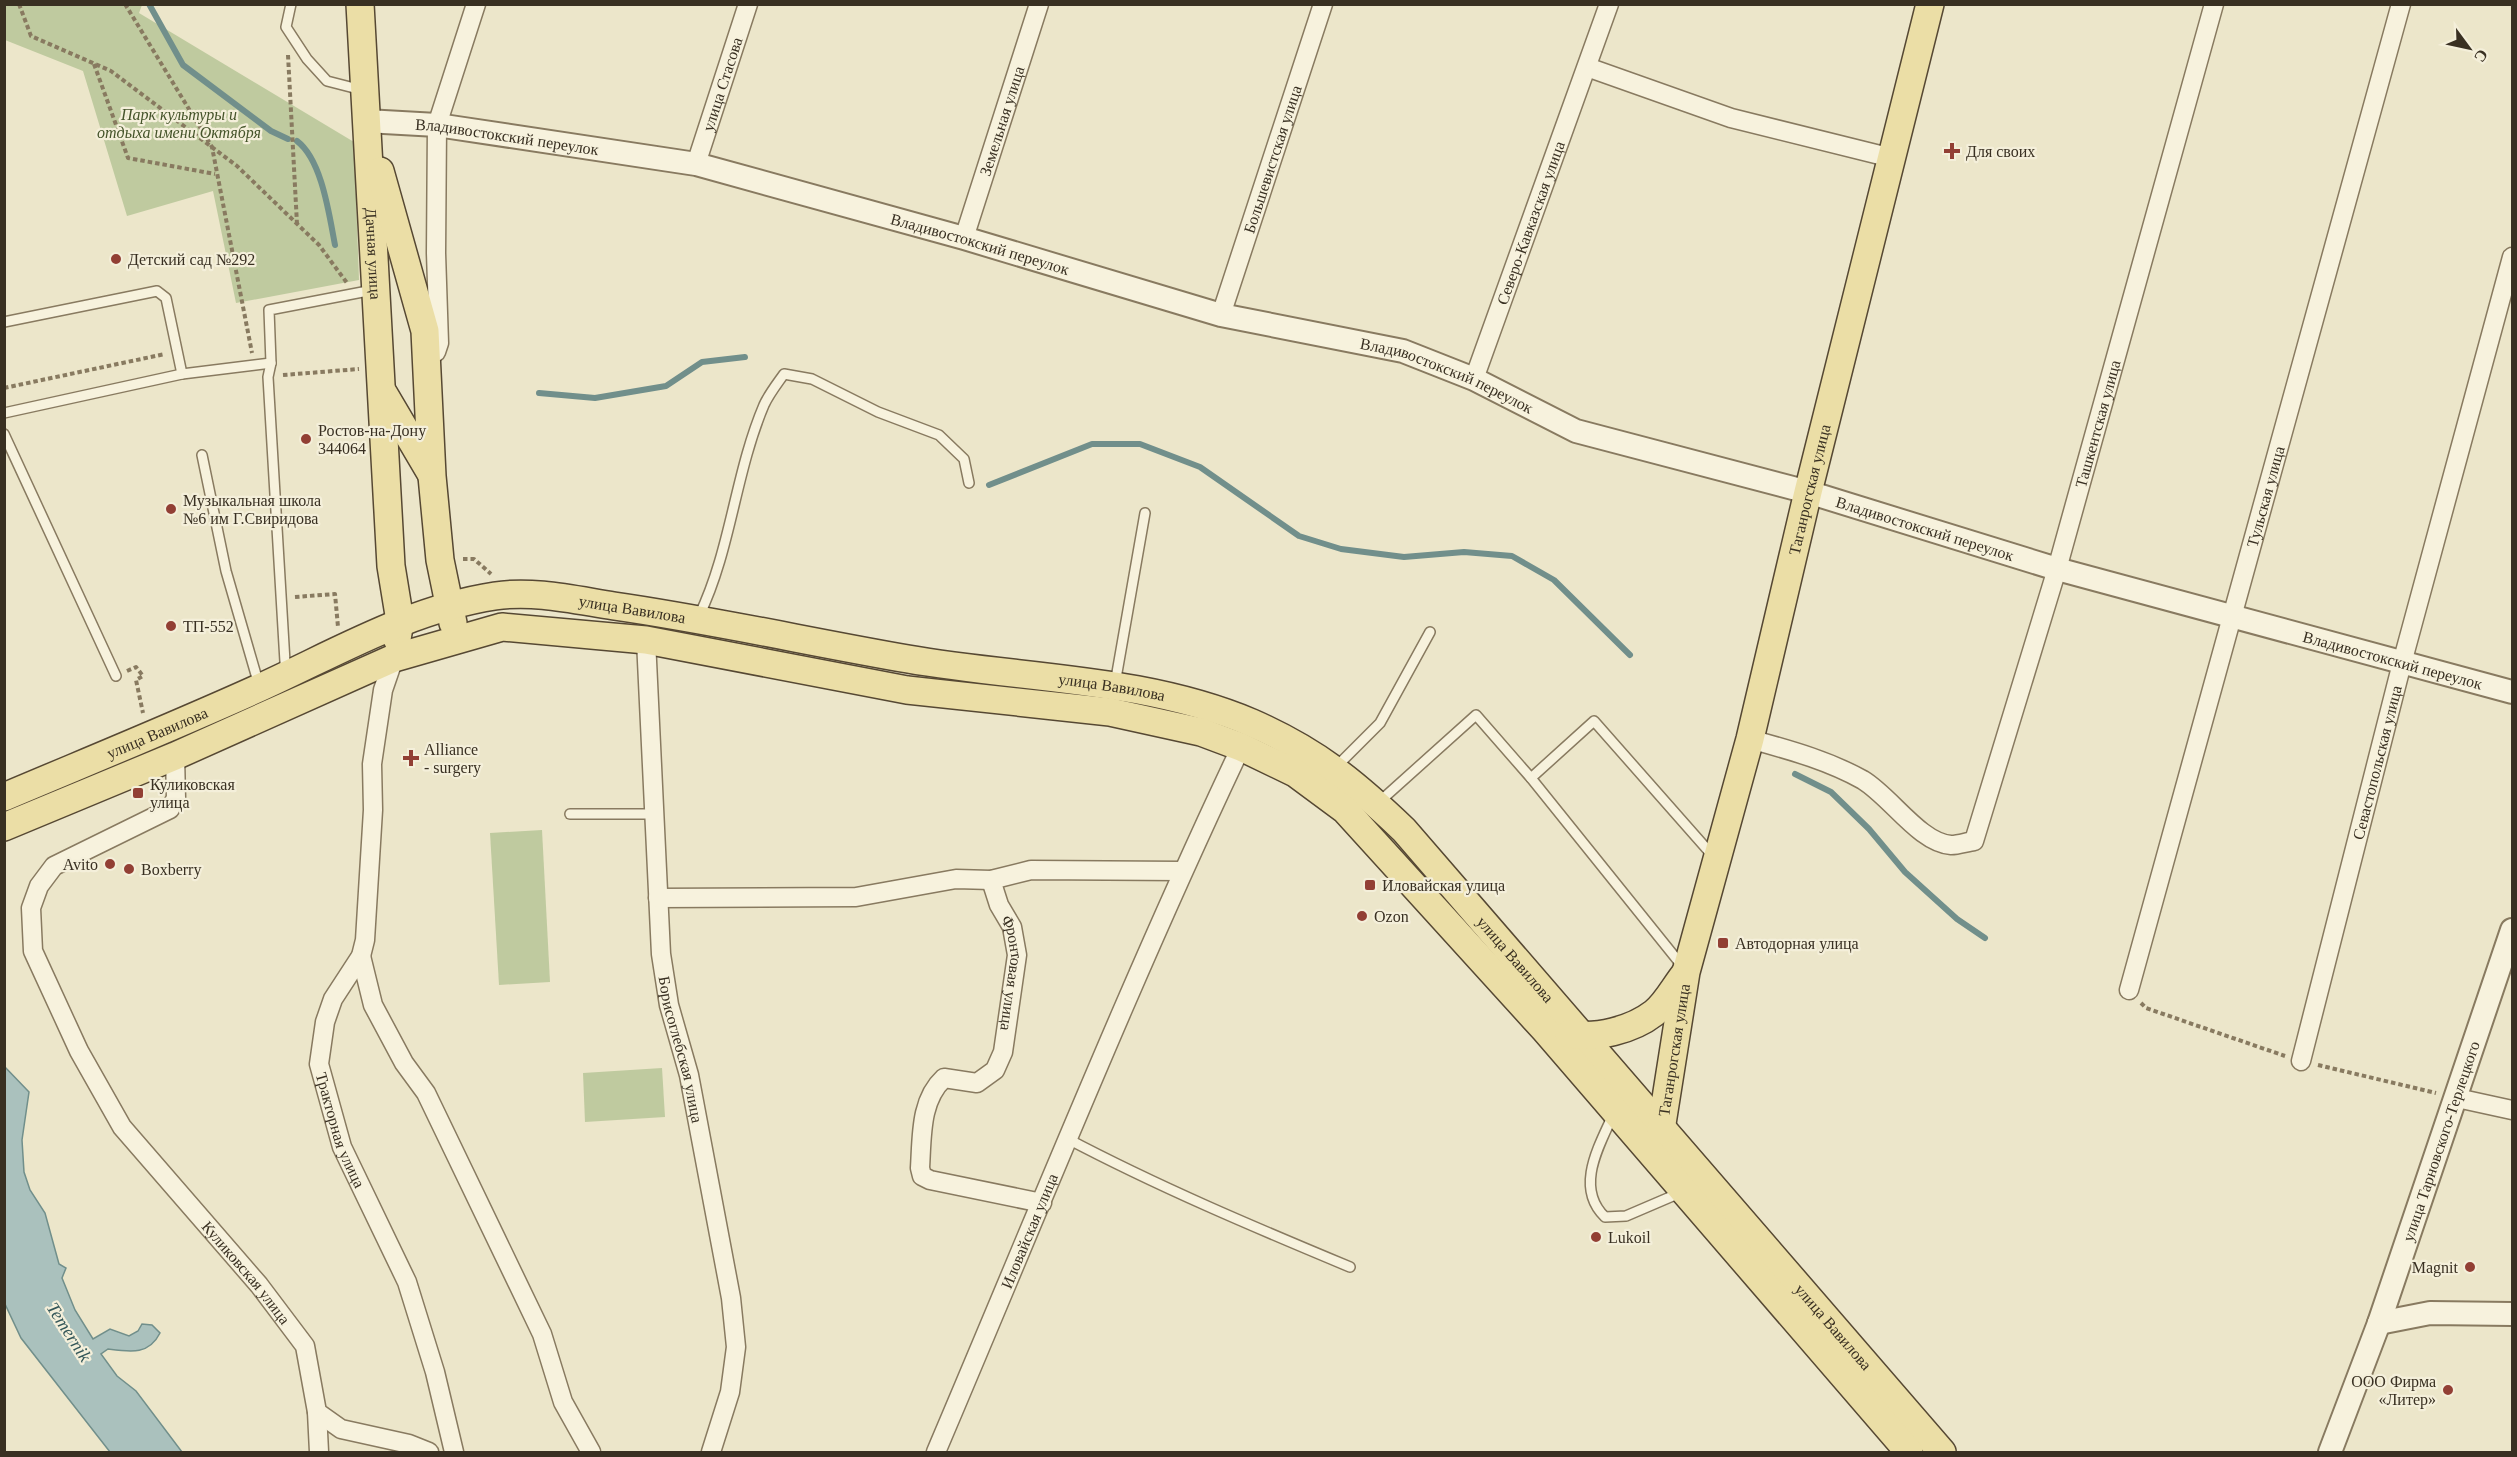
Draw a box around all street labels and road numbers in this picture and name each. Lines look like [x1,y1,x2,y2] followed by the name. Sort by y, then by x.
[699,35,745,134] street label: улица Стасова
[976,64,1027,178] street label: Земельная улица
[1240,83,1304,235] street label: Большевистская улица
[415,115,600,158] street label: Владивостокский переулок
[1493,139,1567,307] street label: Северо-Кавказская улица
[362,207,385,300] street label: Дачная улица
[889,210,1072,278] street label: Владивостокский переулок
[1359,334,1536,416] street label: Владивостокский переулок
[2072,358,2123,489] street label: Ташкентская улица
[1785,422,1833,557] street label: Таганрогская улица
[2243,444,2287,549] street label: Тульская улица
[1834,493,2016,564] street label: Владивостокский переулок
[577,592,687,626] street label: улица Вавилова
[2301,627,2484,692] street label: Владивостокский переулок
[1057,670,1167,704] street label: улица Вавилова
[2349,684,2405,841] street label: Севастопольская улица
[104,703,210,762] street label: улица Вавилова
[998,912,1026,1032] street label: Фронтовая улица
[1473,913,1557,1005] street label: улица Вавилова
[656,975,706,1124] street label: Борисоглебская улица
[1655,983,1693,1117] street label: Таганрогская улица
[2399,1039,2482,1244] street label: улица Тарновского-Терлецкого
[313,1070,369,1190] street label: Тракторная улица
[997,1171,1061,1291] street label: Иловайская улица
[199,1218,294,1327] street label: Куликовская улица
[1791,1280,1875,1373] street label: улица Вавилова

